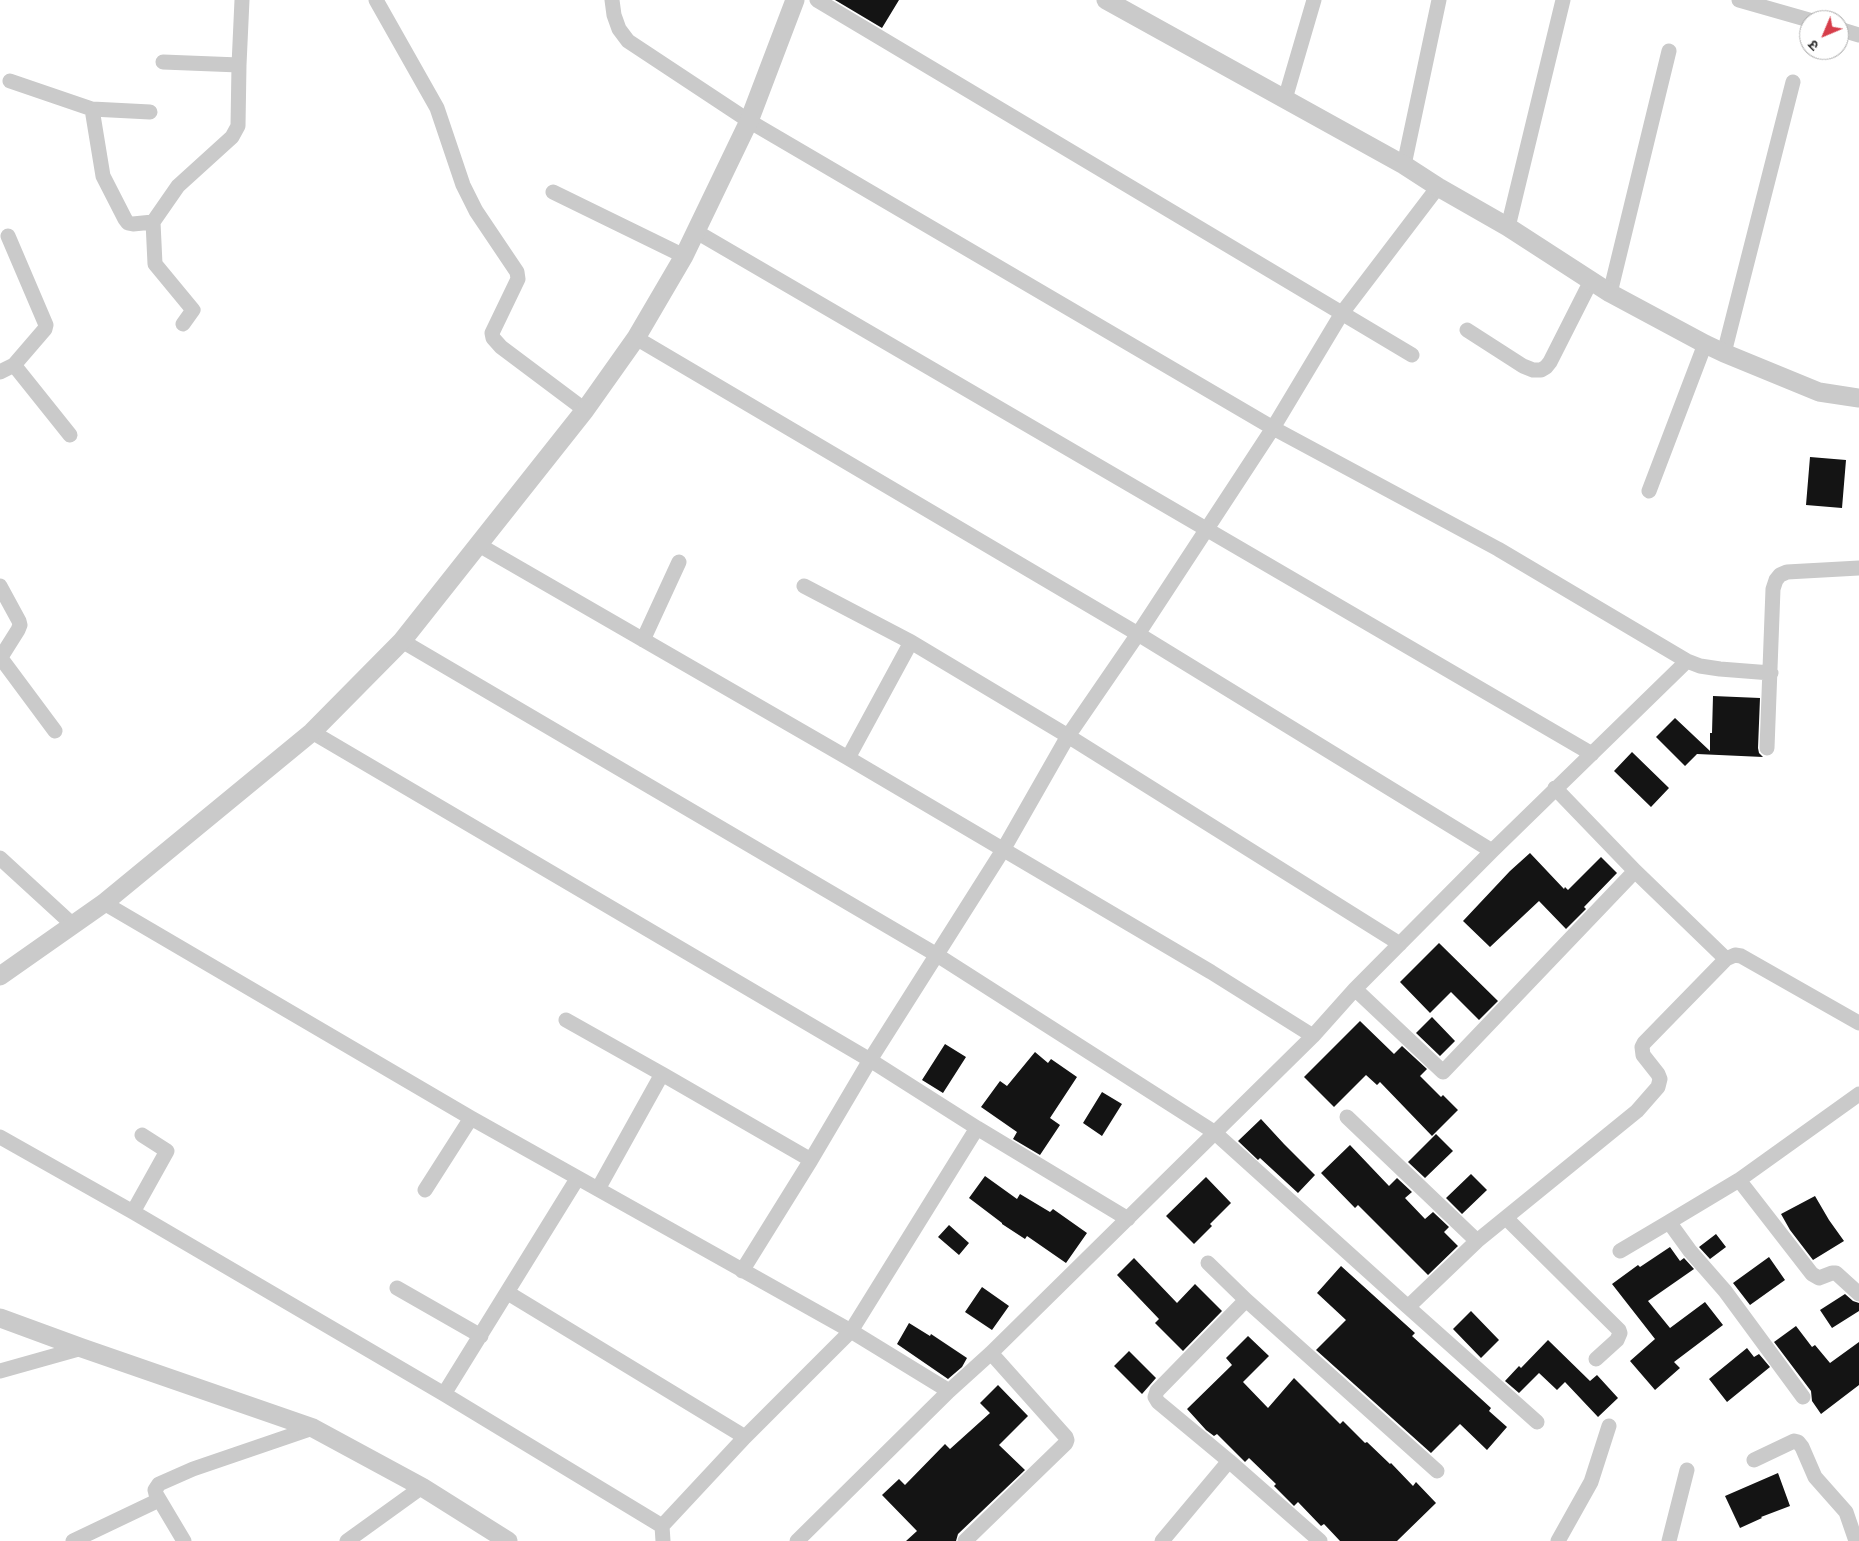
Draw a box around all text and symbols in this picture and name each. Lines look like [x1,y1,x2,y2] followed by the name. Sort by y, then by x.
[1799,10,1849,60] north arrow
[1805,36,1823,54] text: उ

